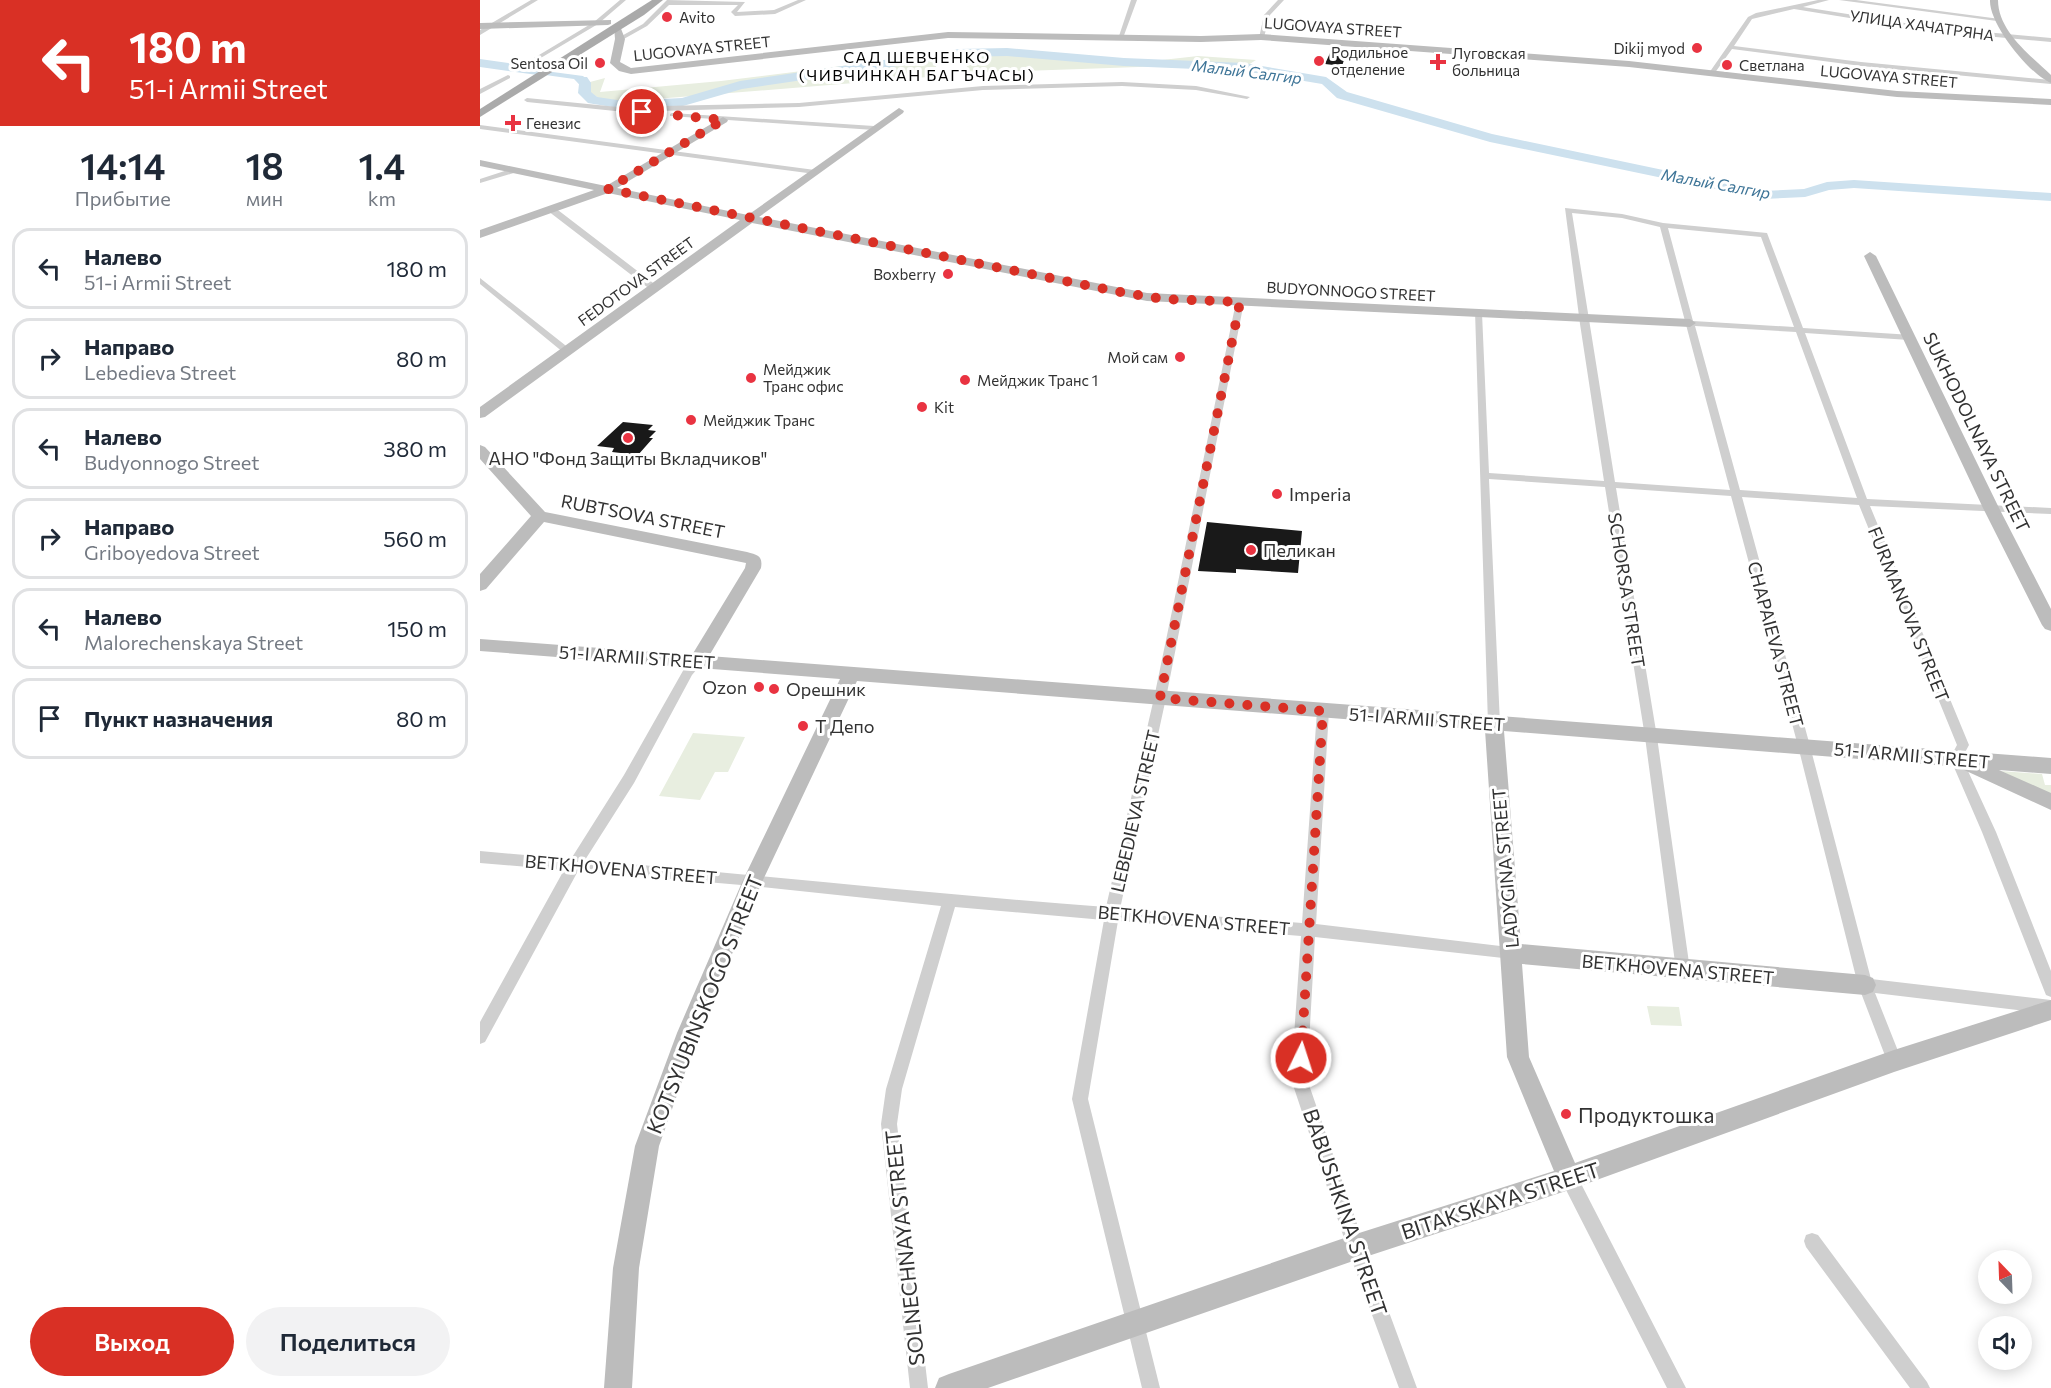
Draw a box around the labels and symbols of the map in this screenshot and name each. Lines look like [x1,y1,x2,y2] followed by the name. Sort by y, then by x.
[1849,6,1995,44] street label: УЛИЦА ХАЧАТРЯНА
[679,8,715,26] place label: Avito
[660,10,674,24] marker: Avito
[1264,13,1403,41] street label: LUGOVAYA STREET
[632,32,772,64] street label: LUGOVAYA STREET
[1613,39,1685,57] place label: Dikij myod
[1690,41,1704,55] marker: Dikij myod
[1331,43,1408,78] place label: Родильное отделение
[1452,44,1526,79] place label: Луговская больница
[799,47,1035,84] district label: САД ШЕВЧЕНКО (ЧИВЧИНКАН БАГЪЧАСЫ)
[1429,53,1447,71] marker: Луговская больница
[510,54,588,72] place label: Sentosa Oil
[1312,54,1326,68] marker: Родильное отделение
[1191,55,1303,87] water label: Малый Салгир
[593,56,607,70] marker: Sentosa Oil
[1739,56,1805,74] place label: Светлана
[1720,58,1734,72] marker: Светлана
[1820,61,1959,91] street label: LUGOVAYA STREET
[616,86,667,137] pin
[504,114,522,132] marker: Генезис
[526,114,581,132] place label: Генезис
[1660,164,1772,202] water label: Малый Салгир
[574,232,698,329] street label: FEDOTOVA STREET
[873,265,936,283] place label: Boxberry
[941,267,955,281] marker: Boxberry
[1266,278,1436,304] street label: BUDYONNOGO STREET
[1919,329,2035,535] street label: SUKHODOLNAYA STREET
[1107,348,1168,366] place label: Мой сам
[1173,350,1187,364] marker: Мой сам
[763,360,844,395] place label: Мейджик Транс офис
[744,371,758,385] marker: Мейджик Транс офис
[977,371,1098,389] place label: Мейджик Транс 1
[958,373,972,387] marker: Мейджик Транс 1
[934,398,954,416] place label: Kit
[915,400,929,414] marker: Kit
[703,411,815,429] place label: Мейджик Транс
[684,413,698,427] marker: Мейджик Транс
[621,431,635,445] marker: АНО "Фонд Защиты Вкладчиков"
[489,447,767,469] place label: АНО "Фонд Защиты Вкладчиков"
[1289,483,1351,505] place label: Imperia
[1270,487,1284,501] marker: Imperia
[559,489,727,543] street label: RUBTSOVA STREET
[1604,511,1650,669] street label: SCHORSA STREET
[1864,523,1954,705] street label: FURMANOVA STREET
[1263,539,1336,561] place label: Пеликан
[1244,543,1258,557] marker: Пеликан
[1743,559,1809,729] street label: CHAPAIEVA STREET
[558,641,716,673] street label: 51-I ARMII STREET
[702,676,747,698] place label: Ozon
[786,678,866,700] place label: Орешник
[752,680,766,694] marker: Ozon
[767,682,781,696] marker: Орешник
[1348,703,1506,735] street label: 51-I ARMII STREET
[815,715,875,737] place label: Т Депо
[796,719,810,733] marker: Т Депо
[1106,728,1164,894] street label: LEBEDIEVA STREET
[1833,737,1991,773] street label: 51-I ARMII STREET
[1487,787,1523,949] street label: LADYGINA STREET
[524,850,718,888] street label: BETKHOVENA STREET
[641,871,767,1137] street label: KOTSYUBINSKOGO STREET
[1097,901,1291,939] street label: BETKHOVENA STREET
[1581,950,1775,988] street label: BETKHOVENA STREET
[1269,1026,1333,1090] position arrow
[1578,1102,1714,1127] place label: Продуктошка
[1299,1105,1393,1319] street label: BABUSHKINA STREET
[1559,1107,1573,1121] marker: Продуктошка
[879,1129,929,1367] street label: SOLNECHNAYA STREET
[1398,1156,1602,1244] street label: BITAKSKAYA STREET
[1978,1250,2032,1304] north arrow

